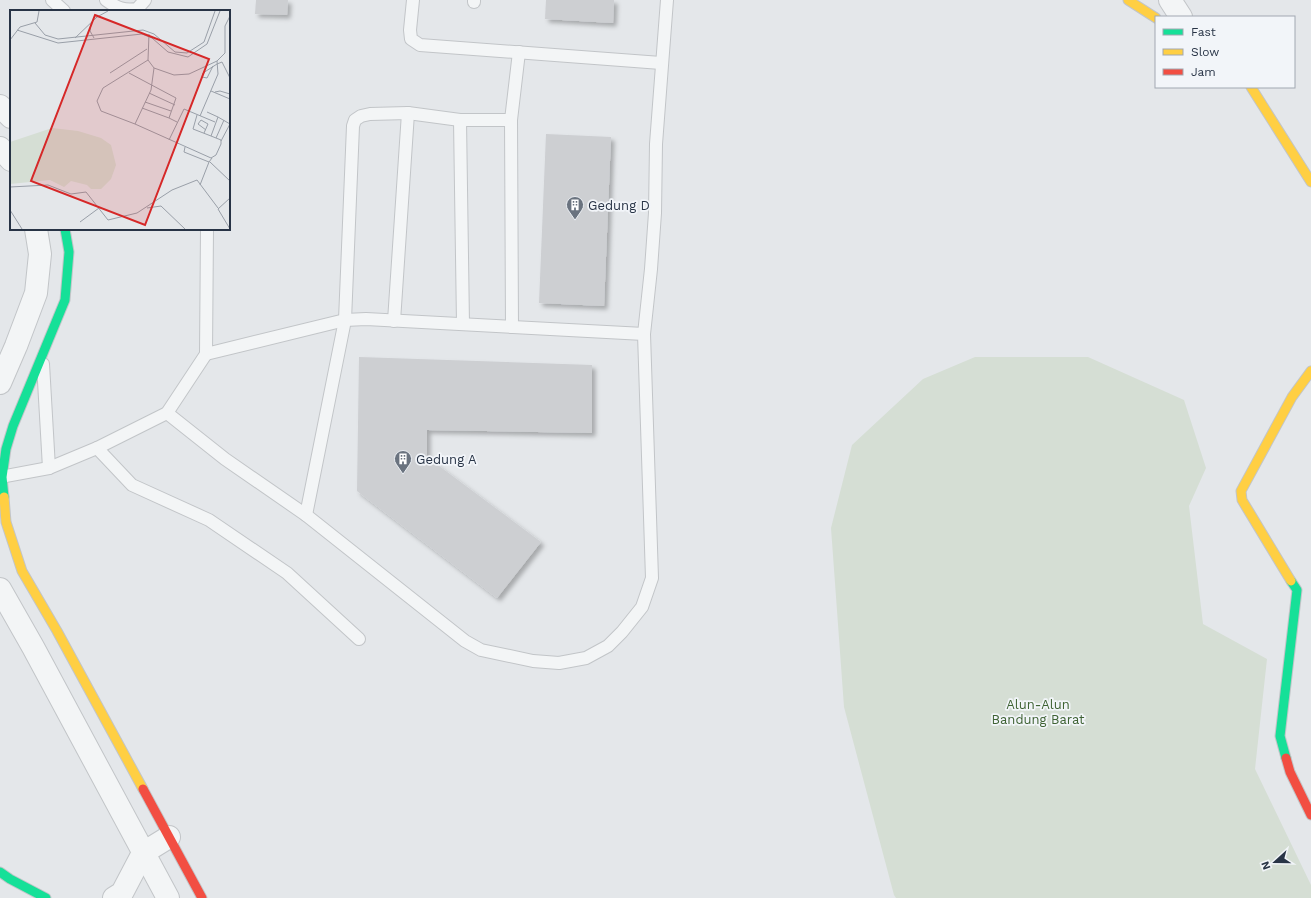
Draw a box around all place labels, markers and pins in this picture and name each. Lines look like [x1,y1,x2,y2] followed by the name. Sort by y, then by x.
[565,195,585,220] building icon: Gedung D
[588,198,650,213] place label: Gedung D
[393,449,413,474] building icon: Gedung A
[416,452,477,467] place label: Gedung A

